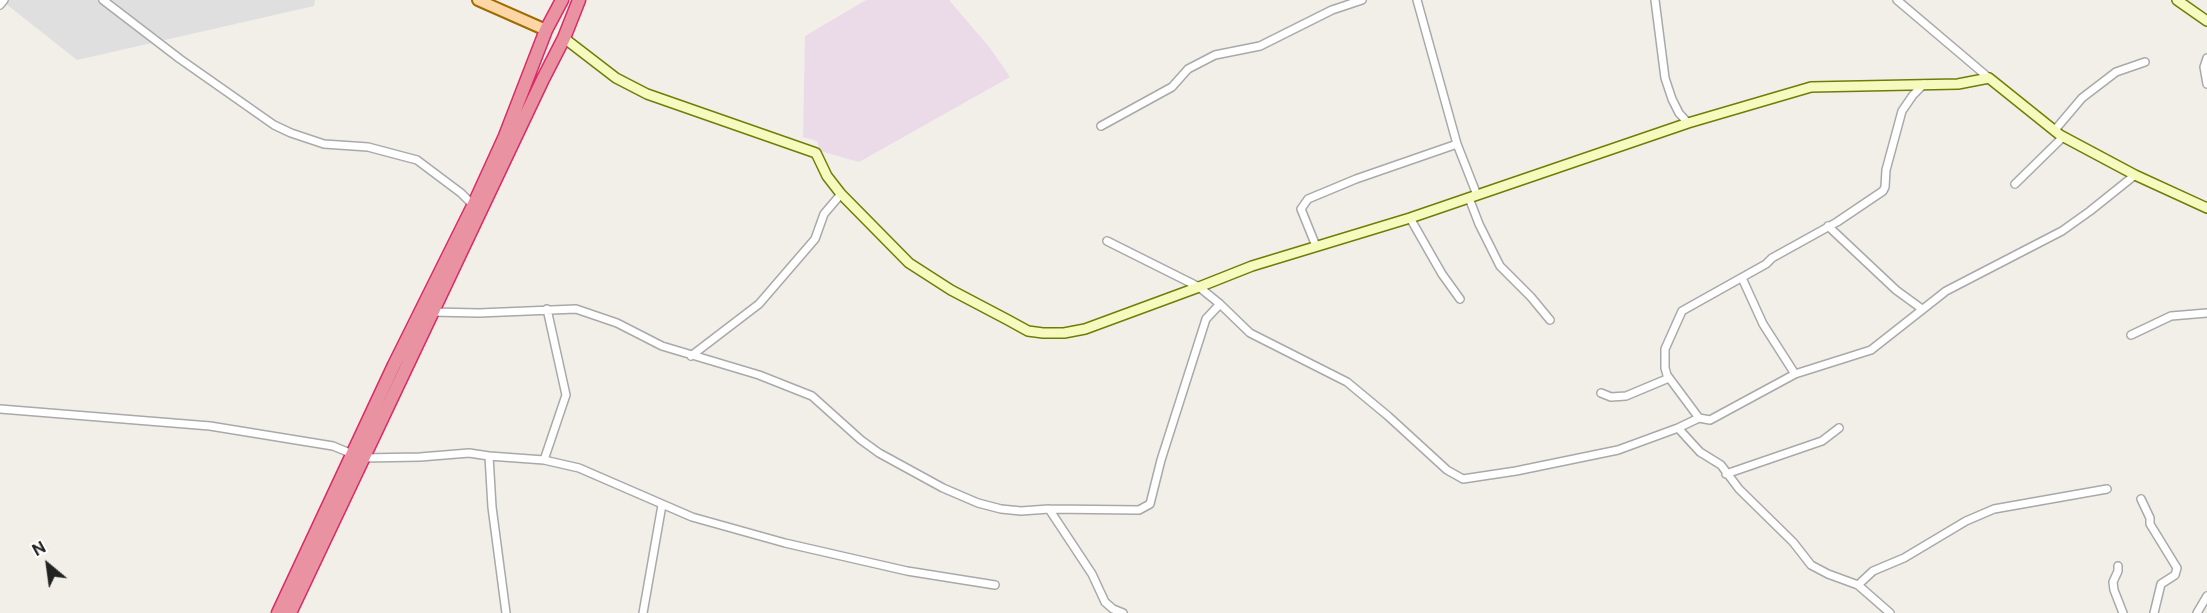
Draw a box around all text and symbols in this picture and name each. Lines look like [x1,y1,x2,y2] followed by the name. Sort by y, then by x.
[18,535,78,595] north arrow
[29,537,49,560] text: N

